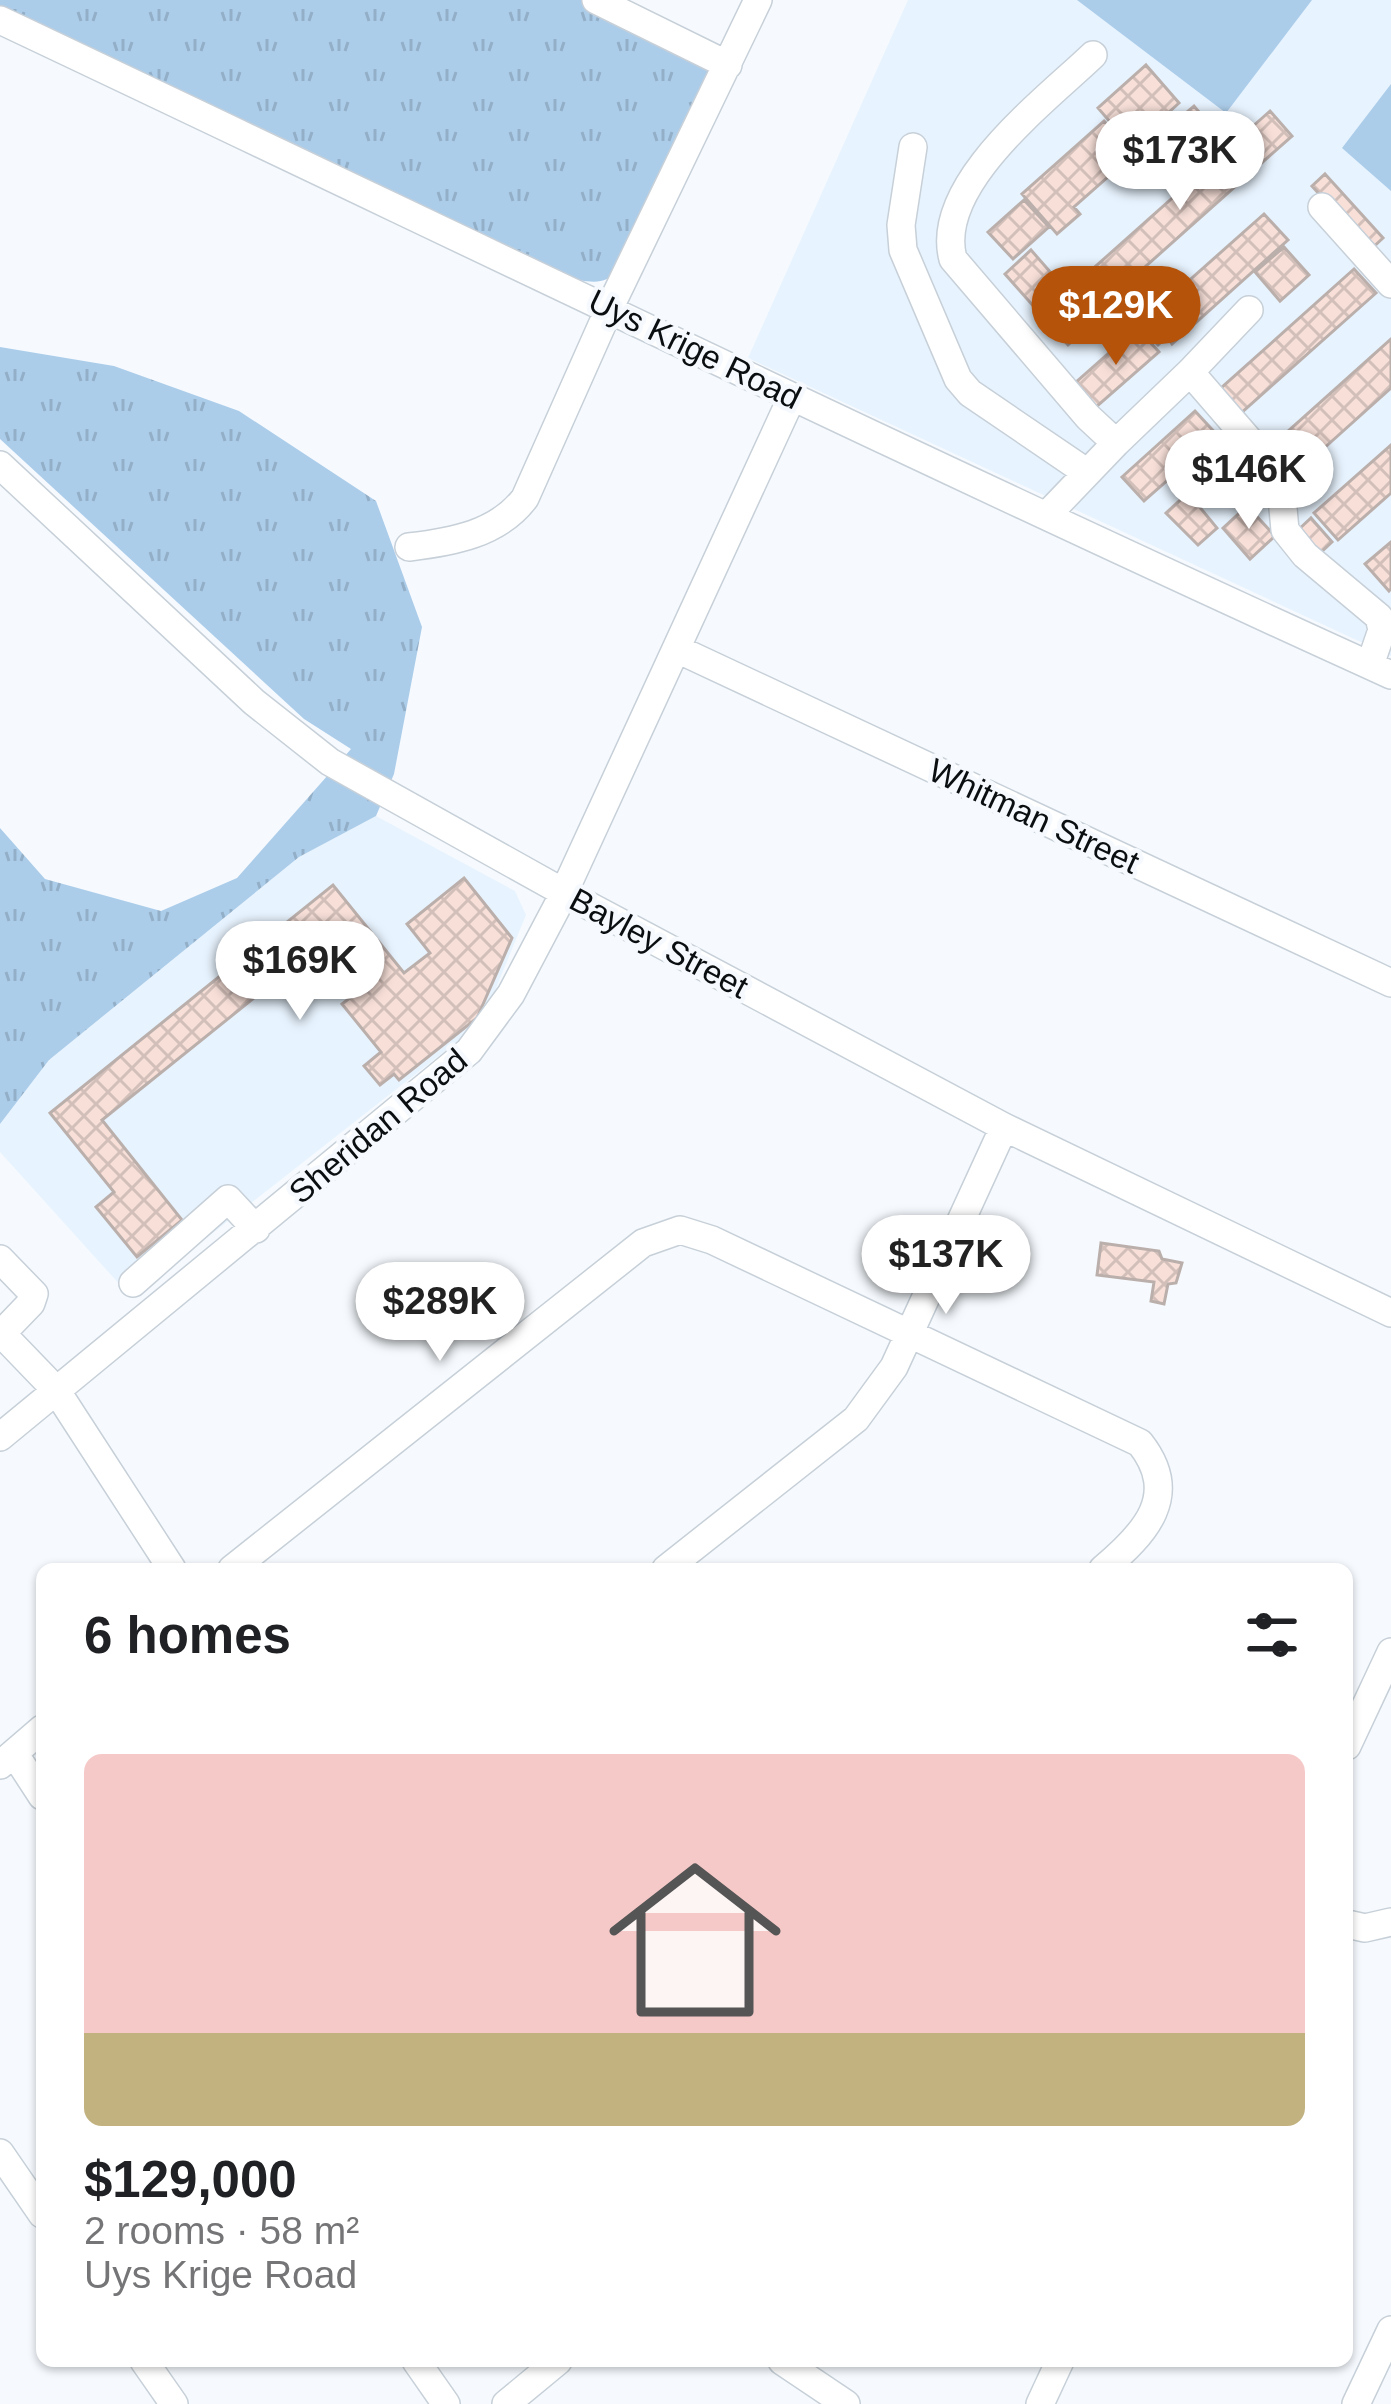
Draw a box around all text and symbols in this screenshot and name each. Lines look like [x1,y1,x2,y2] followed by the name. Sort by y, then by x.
[1096,111,1264,213] pin: $173K
[1123,128,1237,171] text: $173K
[1032,266,1200,368] pin: $129K
[583,282,807,416] street label: Uys Krige Road
[1059,283,1173,326] text: $129K
[1165,430,1333,532] pin: $146K
[1192,447,1306,490] text: $146K
[923,751,1145,881] street label: Whitman Street
[564,881,754,1005] street label: Bayley Street
[216,921,384,1023] pin: $169K
[243,938,357,981] text: $169K
[282,1041,474,1211] street label: Sheridan Road
[862,1215,1030,1317] pin: $137K
[889,1232,1003,1275] text: $137K
[356,1262,524,1364] pin: $289K
[383,1279,497,1322] text: $289K
[1239,1602,1305,1668] icon: filters
[84,1607,291,1664] text: 6 homes
[587,1832,803,2048] icon: home
[84,2151,297,2208] text: $129,000
[84,2209,359,2252] text: 2 rooms · 58 m²
[84,2253,357,2296] text: Uys Krige Road

